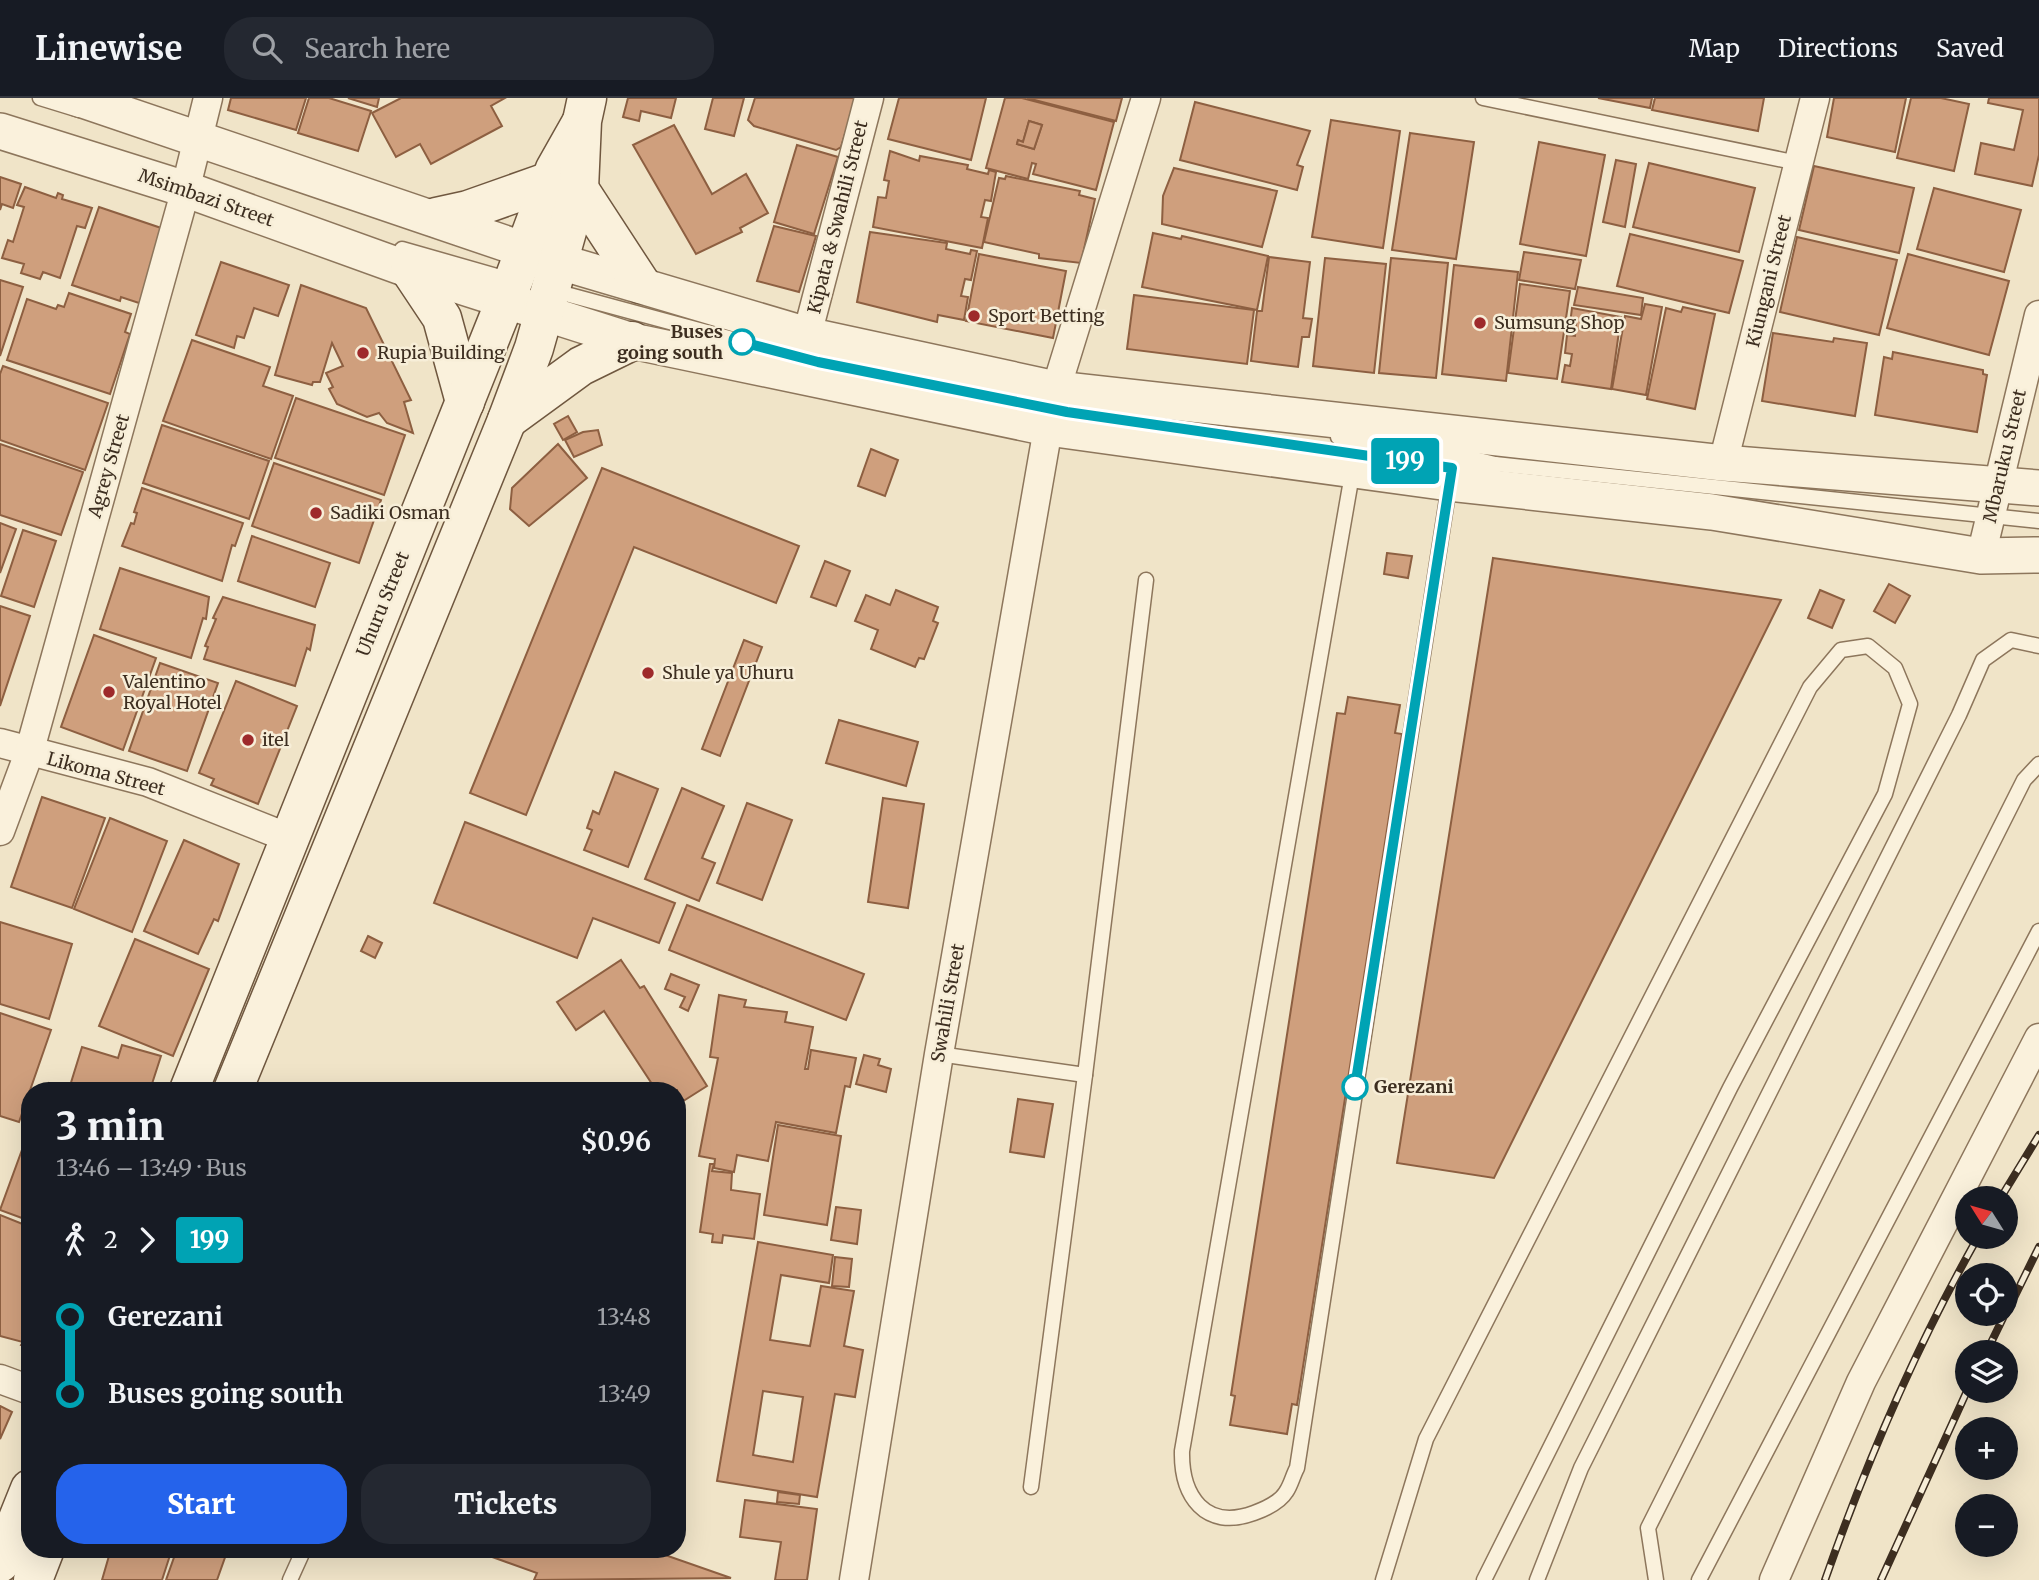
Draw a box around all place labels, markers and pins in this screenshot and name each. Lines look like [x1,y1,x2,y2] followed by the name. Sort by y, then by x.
[988,304,1105,327] place label: Sport Betting
[966,308,982,324] marker: Sport Betting
[1494,311,1624,334] place label: Sumsung Shop
[1472,315,1488,331] marker: Sumsung Shop
[617,320,723,364] place label: Buses going south
[729,329,755,355] marker: Buses going south
[377,341,505,364] place label: Rupia Building
[355,345,371,361] marker: Rupia Building
[330,501,450,524] place label: Sadiki Osman
[308,505,324,521] marker: Sadiki Osman
[662,661,794,684] place label: Shule ya Uhuru
[640,665,656,681] marker: Shule ya Uhuru
[122,670,222,714] place label: Valentino Royal Hotel
[101,684,117,700] marker: Valentino Royal Hotel
[262,728,290,751] place label: itel
[240,732,256,748] marker: itel
[1342,1074,1368,1100] marker: Gerezani
[1374,1075,1454,1098] place label: Gerezani

